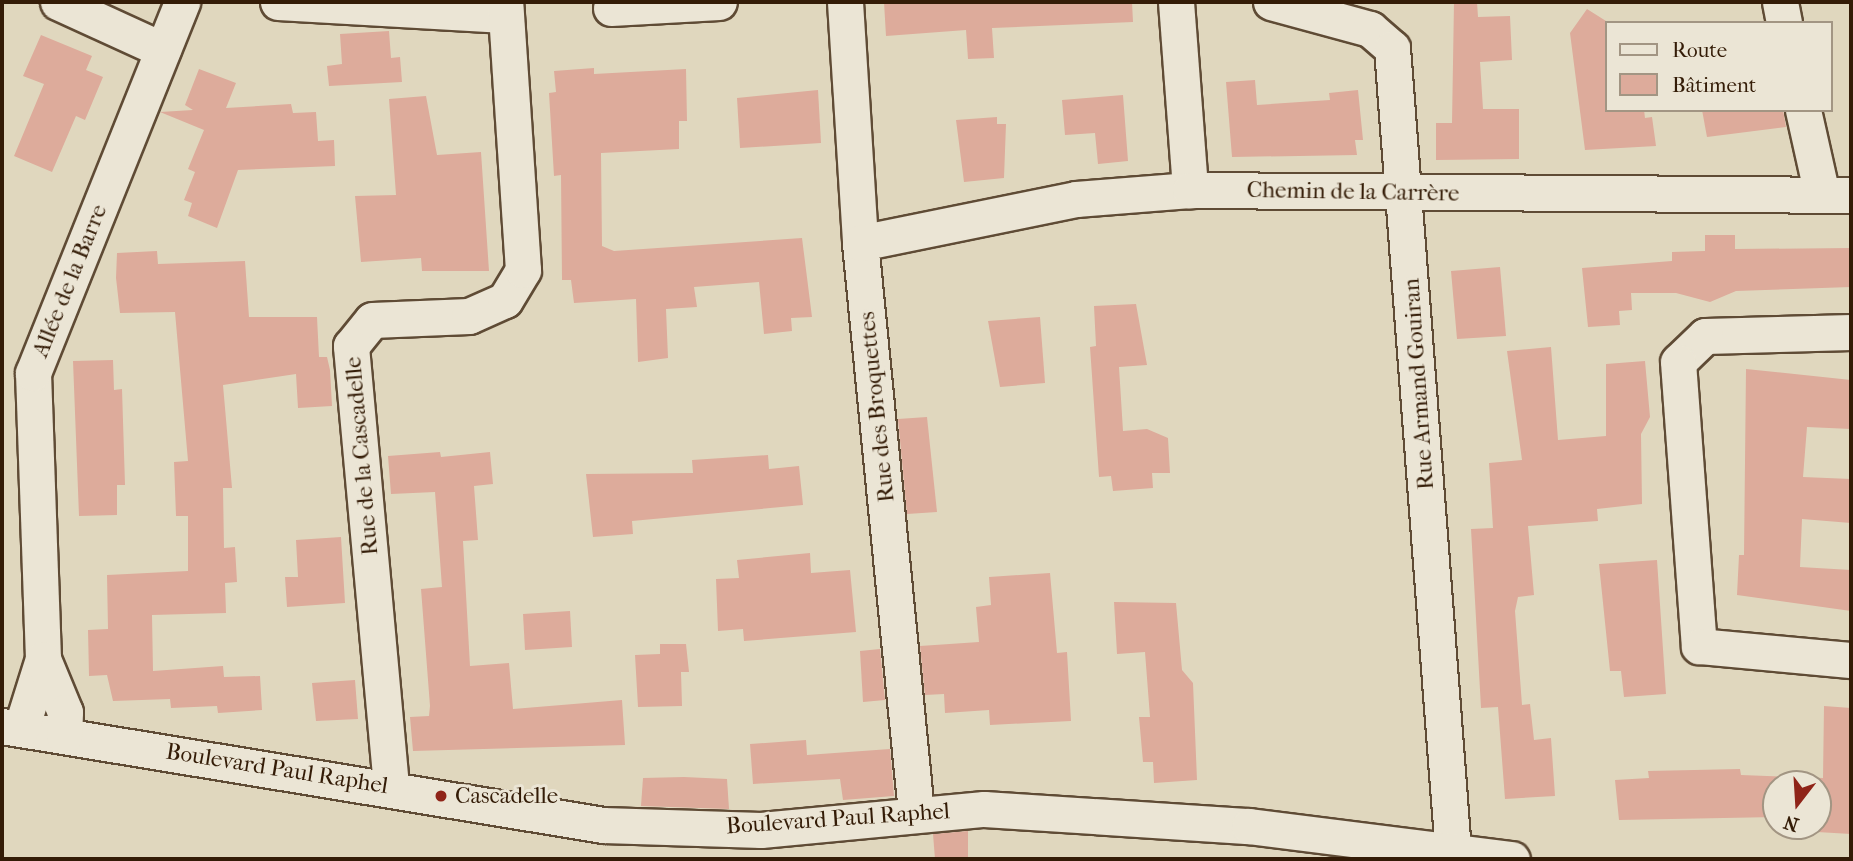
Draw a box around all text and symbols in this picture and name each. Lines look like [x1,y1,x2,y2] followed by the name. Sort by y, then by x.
[1604,21,1832,112] legend
[1672,38,1727,62] text: Route
[1672,73,1756,97] text: Bâtiment
[1246,176,1460,208] street label: Chemin de la Carrère
[27,201,113,361] street label: Allée de la Barre
[1398,277,1440,491] street label: Rue Armand Gouiran
[853,310,901,504] street label: Rue des Broquettes
[340,355,384,557] street label: Rue de la Cascadelle
[164,738,390,800] street label: Boulevard Paul Raphel
[1762,770,1832,840] north arrow
[455,782,558,810] place label: Cascadelle
[433,788,449,804] marker: Cascadelle
[725,797,951,841] street label: Boulevard Paul Raphel
[1781,811,1802,836] text: N

